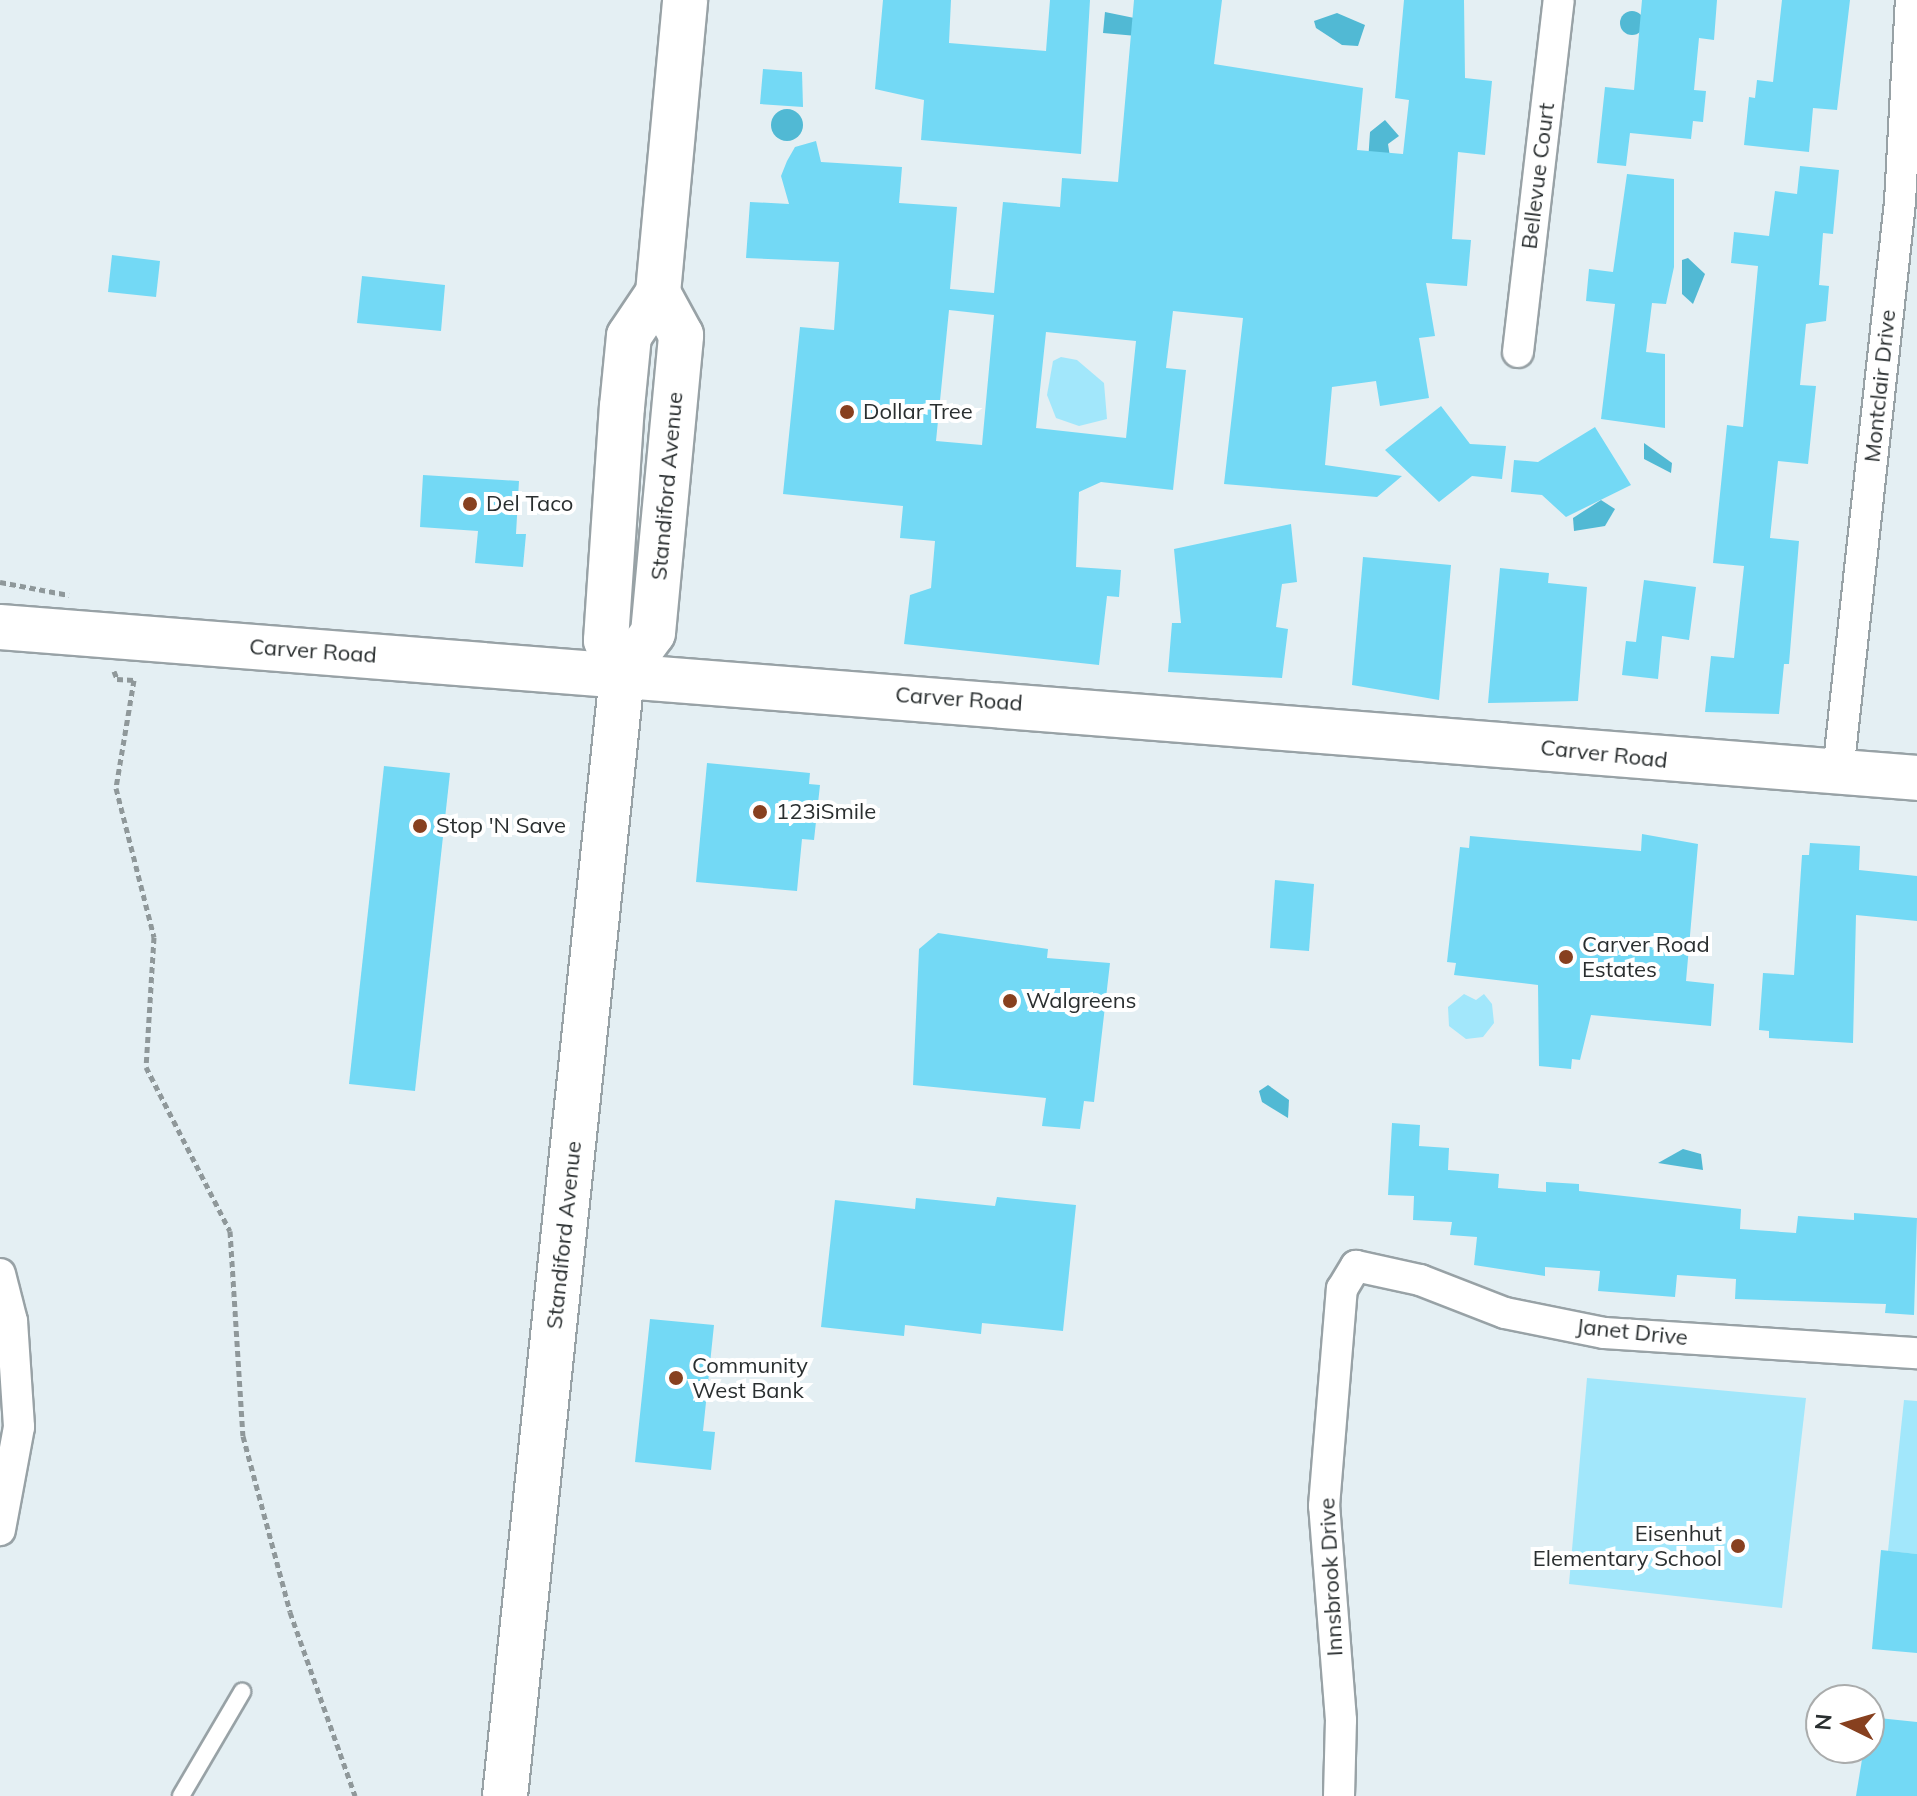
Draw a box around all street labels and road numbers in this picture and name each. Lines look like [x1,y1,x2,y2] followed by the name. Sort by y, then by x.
[1516,101,1560,251] street label: Bellevue Court
[1859,308,1901,464] street label: Montclair Drive
[646,391,688,581] street label: Standiford Avenue
[248,633,378,669] street label: Carver Road
[894,681,1024,717] street label: Carver Road
[1539,734,1669,774] street label: Carver Road
[541,1140,587,1330] street label: Standiford Avenue
[1575,1313,1689,1351] street label: Janet Drive
[1314,1497,1348,1657] street label: Innsbrook Drive

